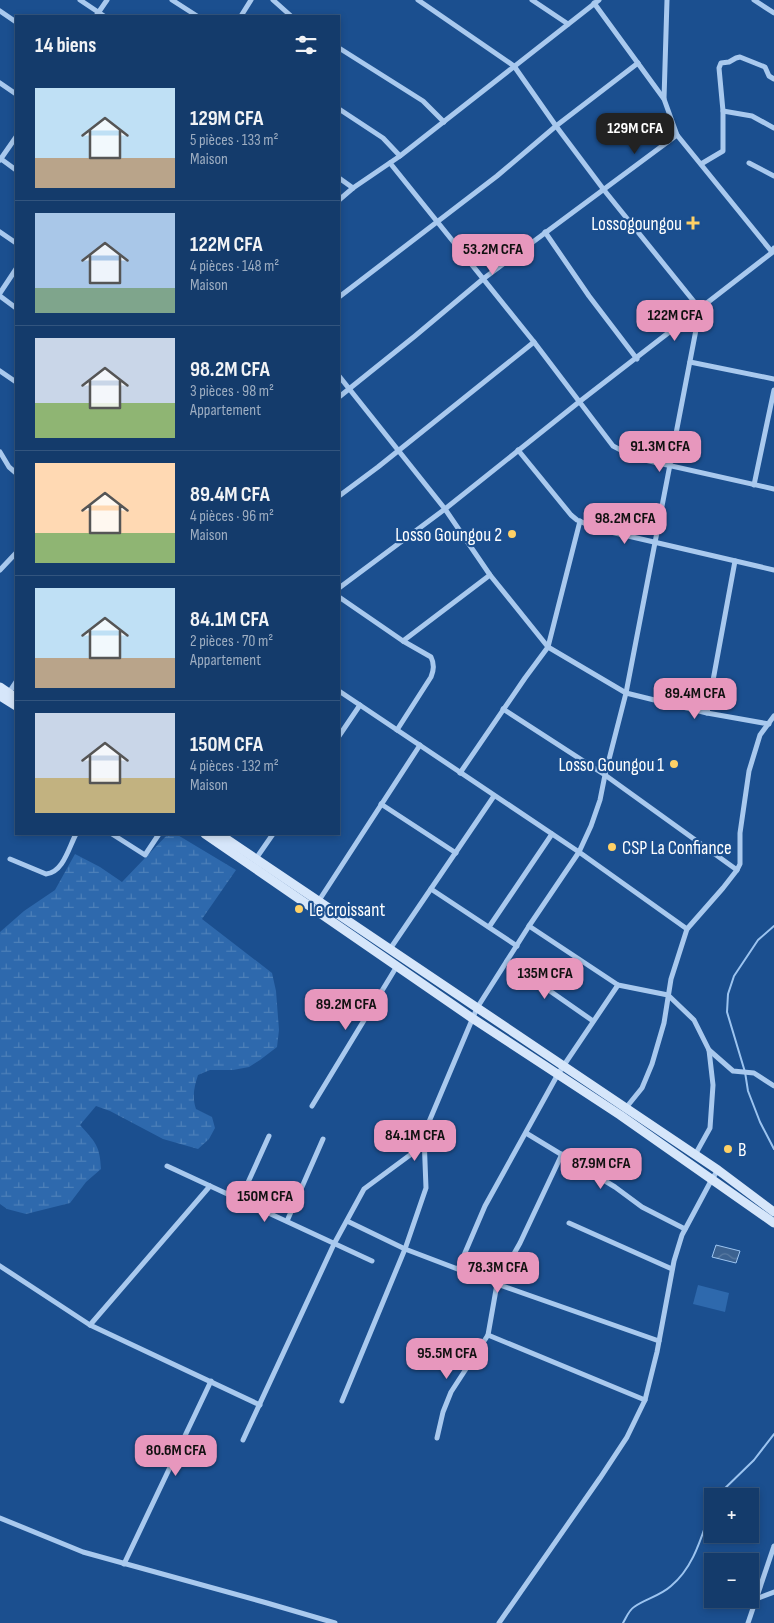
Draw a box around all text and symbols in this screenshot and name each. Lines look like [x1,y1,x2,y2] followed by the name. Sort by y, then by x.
[292,31,320,59] icon: filters
[35,33,96,58] text: 14 biens
[190,106,263,131] text: 129M CFA
[75,108,135,168] icon: home
[583,112,687,155] pin: 129M CFA
[607,119,663,138] text: 129M CFA
[190,131,279,150] text: 5 pièces · 133 m²
[190,150,228,169] text: Maison
[591,213,682,236] place label: Lossogoungou
[686,216,700,230] marker: Lossogoungou
[190,232,262,257] text: 122M CFA
[75,233,135,293] icon: home
[436,234,550,276] pin: 53.2M CFA
[463,240,523,259] text: 53.2M CFA
[190,257,279,276] text: 4 pièces · 148 m²
[190,276,228,295] text: Maison
[623,300,727,342] pin: 122M CFA
[647,306,703,325] text: 122M CFA
[190,357,270,382] text: 98.2M CFA
[75,358,135,418] icon: home
[190,382,274,401] text: 3 pièces · 98 m²
[190,401,261,420] text: Appartement
[603,430,717,473] pin: 91.3M CFA
[630,437,690,456] text: 91.3M CFA
[190,482,270,507] text: 89.4M CFA
[75,483,135,543] icon: home
[568,502,682,545] pin: 98.2M CFA
[190,507,274,526] text: 4 pièces · 96 m²
[595,509,655,528] text: 98.2M CFA
[395,524,502,547] place label: Losso Goungou 2
[190,526,228,545] text: Maison
[506,528,518,540] marker: Losso Goungou 2
[190,607,269,632] text: 84.1M CFA
[75,608,135,668] icon: home
[190,632,273,651] text: 2 pièces · 70 m²
[190,651,261,670] text: Appartement
[638,678,752,720] pin: 89.4M CFA
[665,684,725,703] text: 89.4M CFA
[190,732,263,757] text: 150M CFA
[75,733,135,793] icon: home
[558,754,664,777] place label: Losso Goungou 1
[190,757,279,776] text: 4 pièces · 132 m²
[668,758,680,770] marker: Losso Goungou 1
[190,776,228,795] text: Maison
[622,837,732,860] place label: CSP La Confiance
[606,841,618,853] marker: CSP La Confiance
[309,899,385,922] place label: Le croissant
[293,903,305,915] marker: Le croissant
[493,958,597,1000] pin: 135M CFA
[517,964,573,983] text: 135M CFA
[289,988,403,1031] pin: 89.2M CFA
[316,995,376,1014] text: 89.2M CFA
[358,1120,472,1162] pin: 84.1M CFA
[385,1126,445,1145] text: 84.1M CFA
[738,1139,746,1162] place label: B
[722,1143,734,1155] marker: B
[544,1148,658,1190] pin: 87.9M CFA
[572,1154,630,1173] text: 87.9M CFA
[213,1180,317,1223] pin: 150M CFA
[237,1187,293,1206] text: 150M CFA
[441,1252,555,1294] pin: 78.3M CFA
[468,1258,528,1277] text: 78.3M CFA
[390,1338,504,1380] pin: 95.5M CFA
[417,1344,477,1363] text: 95.5M CFA
[119,1434,233,1477] pin: 80.6M CFA
[146,1441,206,1460] text: 80.6M CFA
[704,1488,759,1608] map controls
[704,1488,759,1543] button: +
[704,1553,759,1608] button: −

